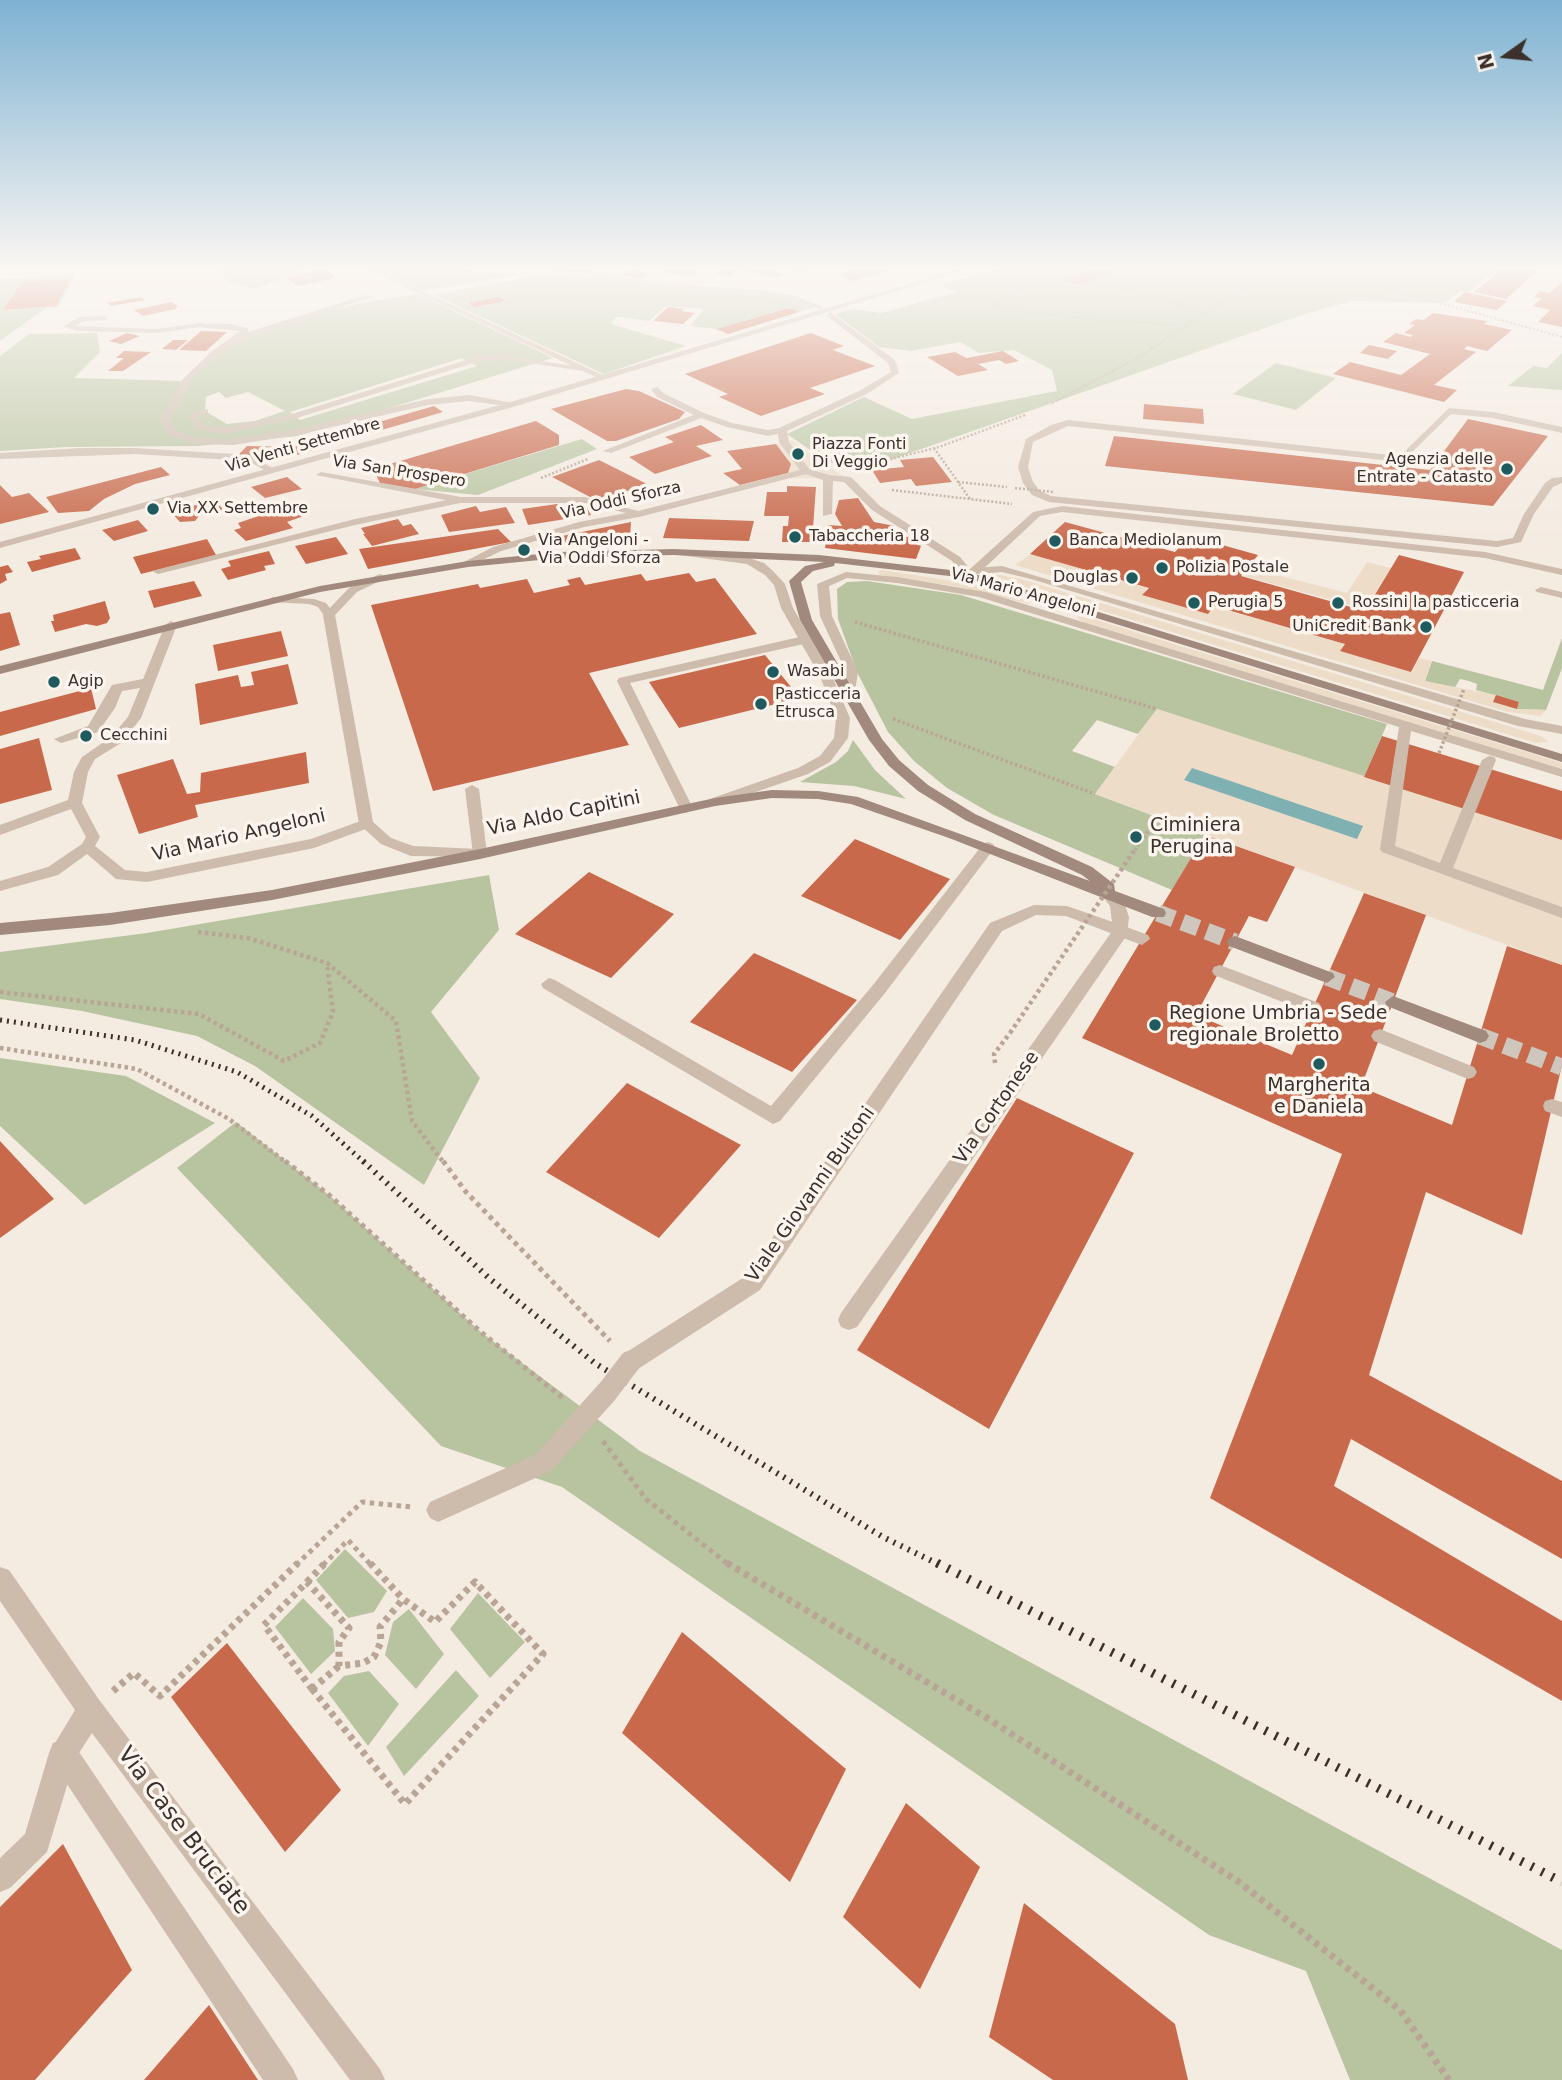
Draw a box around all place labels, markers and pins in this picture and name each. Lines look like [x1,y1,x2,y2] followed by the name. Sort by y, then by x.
[812,435,907,473] place label: Piazza Fonti Di Veggio
[790,446,806,462] marker: Piazza Fonti Di Veggio
[1357,450,1493,488] place label: Agenzia delle Entrate - Catasto
[1499,461,1515,477] marker: Agenzia delle Entrate - Catasto
[167,499,308,519] place label: Via XX Settembre
[145,501,161,517] marker: Via XX Settembre
[809,527,930,547] place label: Tabaccheria 18
[787,529,803,545] marker: Tabaccheria 18
[538,531,661,569] place label: Via Angeloni - Via Oddi Sforza
[1069,531,1222,551] place label: Banca Mediolanum
[1047,533,1063,549] marker: Banca Mediolanum
[516,542,532,558] marker: Via Angeloni - Via Oddi Sforza
[1176,558,1289,578] place label: Polizia Postale
[1154,560,1170,576] marker: Polizia Postale
[1053,568,1118,588] place label: Douglas
[1124,570,1140,586] marker: Douglas
[1208,593,1283,613] place label: Perugia 5
[1352,593,1520,613] place label: Rossini la pasticceria
[1186,595,1202,611] marker: Perugia 5
[1330,595,1346,611] marker: Rossini la pasticceria
[1292,617,1412,637] place label: UniCredit Bank
[1418,619,1434,635] marker: UniCredit Bank
[787,662,844,682] place label: Wasabi
[765,664,781,680] marker: Wasabi
[68,672,104,692] place label: Agip
[46,674,62,690] marker: Agip
[775,685,861,723] place label: Pasticceria Etrusca
[753,696,769,712] marker: Pasticceria Etrusca
[100,726,168,746] place label: Cecchini
[78,728,94,744] marker: Cecchini
[1150,815,1241,859] place label: Ciminiera Perugina
[1128,829,1144,845] marker: Ciminiera Perugina
[1169,1003,1387,1047] place label: Regione Umbria - Sede regionale Broletto
[1147,1017,1163,1033] marker: Regione Umbria - Sede regionale Broletto
[1311,1056,1327,1072] marker: Margherita e Daniela
[1267,1075,1371,1119] place label: Margherita e Daniela

